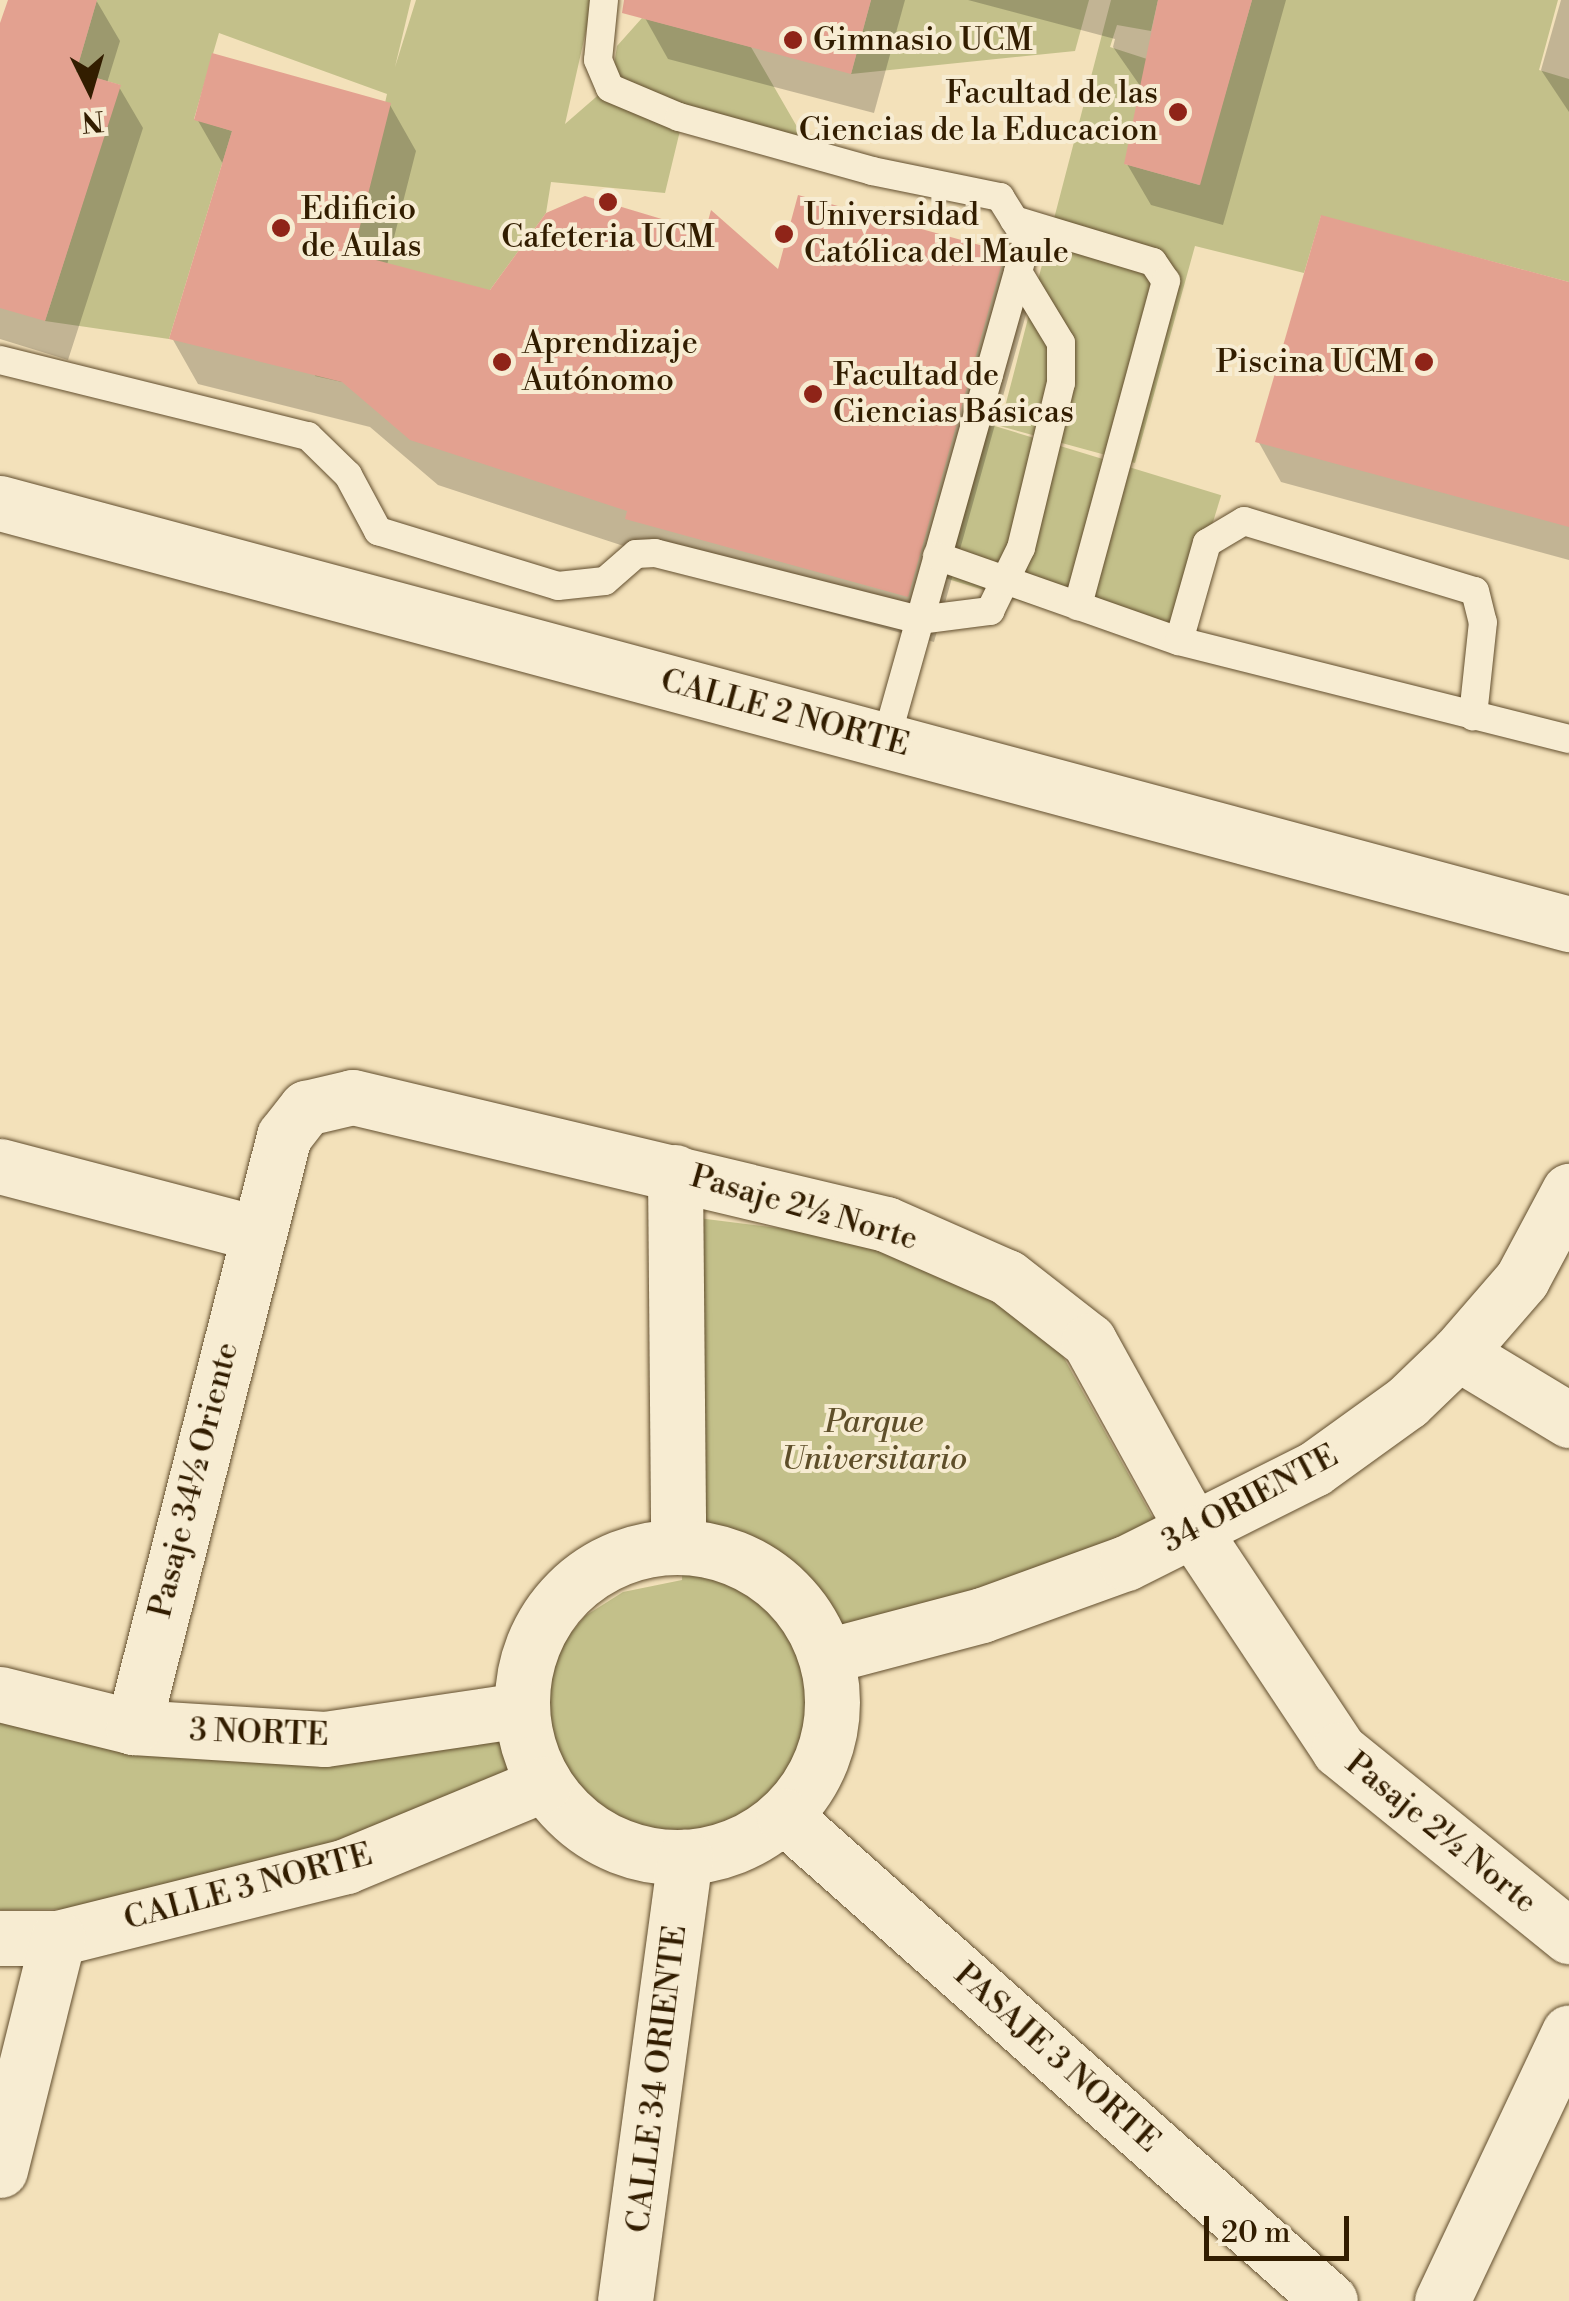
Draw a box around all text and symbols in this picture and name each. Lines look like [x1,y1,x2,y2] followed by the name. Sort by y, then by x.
[813,21,1033,59] place label: Gimnasio UCM
[782,29,804,51] marker: Gimnasio UCM
[40,40,140,140] north arrow
[799,75,1158,150] place label: Facultad de las Ciencias de la Educacion
[1167,101,1189,123] marker: Facultad de las Ciencias de la Educacion
[80,102,105,139] text: N
[301,191,422,266] place label: Edificio de Aulas
[597,191,619,213] marker: Cafeteria UCM
[804,197,1069,272] place label: Universidad Católica del Maule
[270,217,292,239] marker: Edificio de Aulas
[501,218,715,256] place label: Cafeteria UCM
[773,223,795,245] marker: Universidad Católica del Maule
[522,325,698,400] place label: Aprendizaje Autónomo
[1216,343,1404,381] place label: Piscina UCM
[491,351,513,373] marker: Aprendizaje Autónomo
[1413,351,1435,373] marker: Piscina UCM
[833,357,1074,432] place label: Facultad de Ciencias Básicas
[802,383,824,405] marker: Facultad de Ciencias Básicas
[656,661,914,765] street label: CALLE 2 NORTE
[686,1157,922,1259] street label: Pasaje 2½ Norte
[141,1338,247,1622] street label: Pasaje 34½ Oriente
[781,1404,967,1479] park label: Parque Universitario
[1155,1437,1345,1561] street label: 34 ORIENTE
[189,1711,329,1755] street label: 3 NORTE
[1338,1744,1544,1922] street label: Pasaje 2½ Norte
[120,1835,376,1939] street label: CALLE 3 NORTE
[619,1923,695,2235] street label: CALLE 34 ORIENTE
[946,1956,1168,2160] street label: PASAJE 3 NORTE
[1209,2196,1354,2258] scale bar
[1221,2214,1290,2252] text: 20 m

